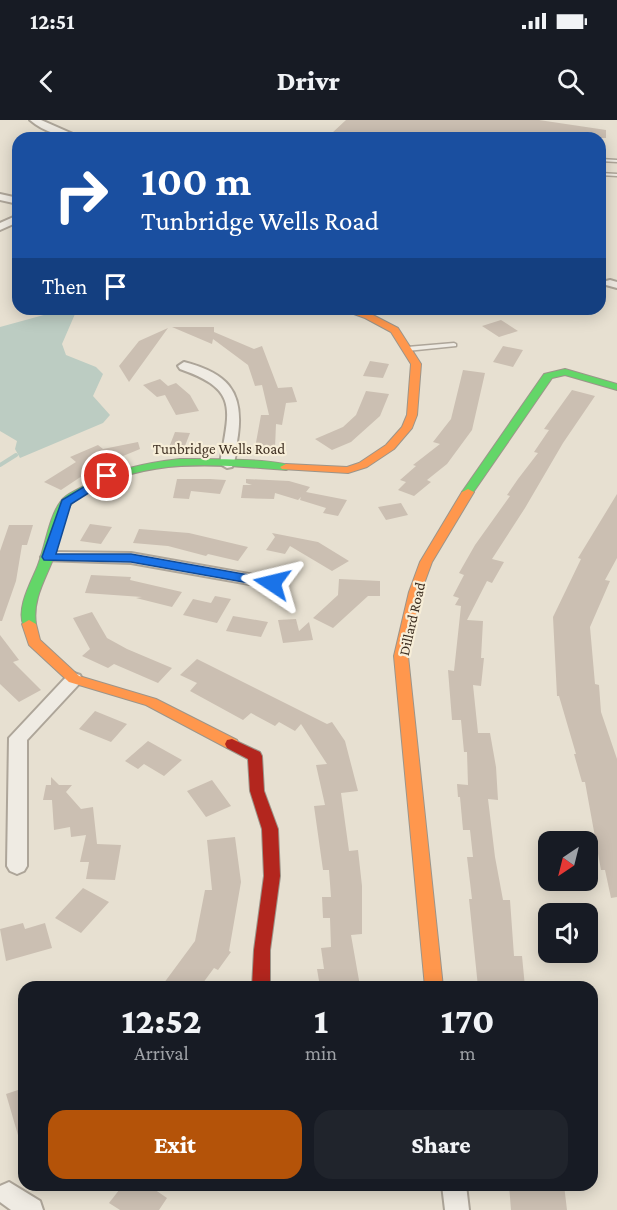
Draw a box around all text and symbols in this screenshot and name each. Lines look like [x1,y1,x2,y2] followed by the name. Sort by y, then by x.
[30,9,74,34] text: 12:51
[30,65,63,98] icon: back
[554,65,587,98] icon: search
[277,66,340,96] text: Drivr
[42,156,120,234] icon: right
[141,157,251,204] text: 100 m
[141,206,379,236] text: Tunbridge Wells Road
[99,270,132,303] icon: arrive
[42,274,87,299] text: Then
[153,441,285,458] street label: Tunbridge Wells Road
[81,450,132,501] pin
[90,459,123,492] icon: arrive
[240,551,304,615] position arrow
[396,581,428,657] street label: Dillard Road
[538,831,598,891] north arrow
[538,831,598,963] map controls
[538,903,598,963] button: sound
[122,1001,202,1041] text: 12:52
[314,1001,328,1041] text: 1
[441,1001,494,1041] text: 170
[134,1042,189,1064] text: Arrival
[305,1042,337,1064] text: min
[460,1042,476,1064] text: m
[48,1110,302,1179] button: Exit
[314,1110,568,1179] button: Share

